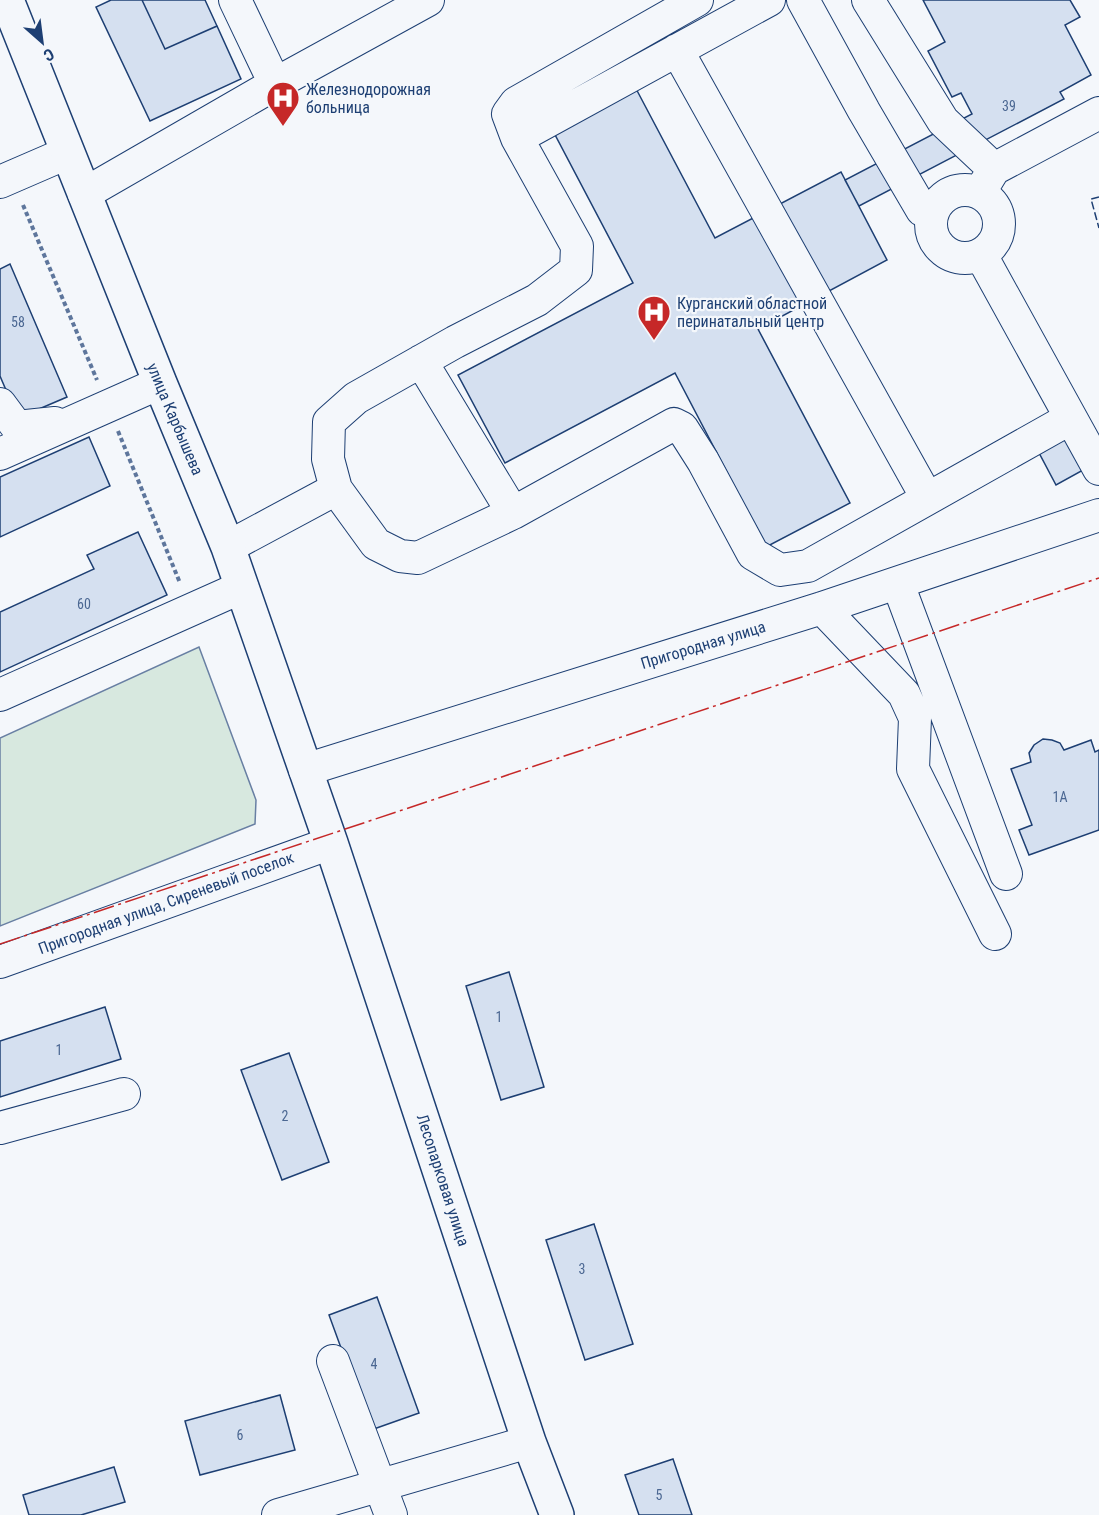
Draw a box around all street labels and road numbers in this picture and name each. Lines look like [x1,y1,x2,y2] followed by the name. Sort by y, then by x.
[143,360,207,478] street label: улица Карбышева
[638,617,768,673] street label: Пригородная улица
[36,848,297,958] street label: Пригородная улица, Сиреневый поселок
[413,1112,473,1248] street label: Лесопарковая улица

